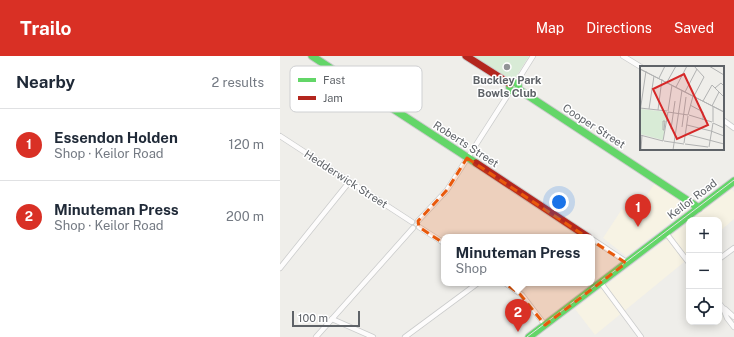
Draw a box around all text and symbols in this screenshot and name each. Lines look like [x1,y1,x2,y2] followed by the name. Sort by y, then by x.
[20,17,72,39] text: Trailo
[536,20,564,36] text: Map
[586,20,652,36] text: Directions
[674,20,714,36] text: Saved
[502,62,512,72] marker: Buckley Park Bowls Club
[290,66,422,112] legend
[640,66,724,150] inset map
[16,72,75,92] text: Nearby
[323,74,345,86] text: Fast
[473,74,542,99] place label: Buckley Park Bowls Club
[212,75,264,90] text: 2 results
[323,92,343,104] text: Jam
[561,101,627,151] street label: Cooper Street
[431,119,501,169] street label: Roberts Street
[54,129,178,146] text: Essendon Holden
[26,137,32,152] text: 1
[229,137,264,152] text: 120 m
[54,146,164,161] text: Shop · Keilor Road
[302,148,390,210] street label: Hedderwick Street
[665,177,719,221] street label: Keilor Road
[549,192,569,212] your location
[625,194,651,227] pin: 1
[54,201,179,218] text: Minuteman Press
[25,209,33,224] text: 2
[226,209,264,224] text: 200 m
[686,217,722,325] map controls
[686,217,722,253] button: +
[54,218,164,233] text: Shop · Keilor Road
[441,234,595,286] popup
[456,244,580,261] text: Minuteman Press
[686,253,722,289] button: −
[456,261,487,276] text: Shop
[686,289,722,325] button: locate
[505,299,531,332] pin: 2
[292,309,360,328] scale bar
[298,312,328,324] text: 100 m

